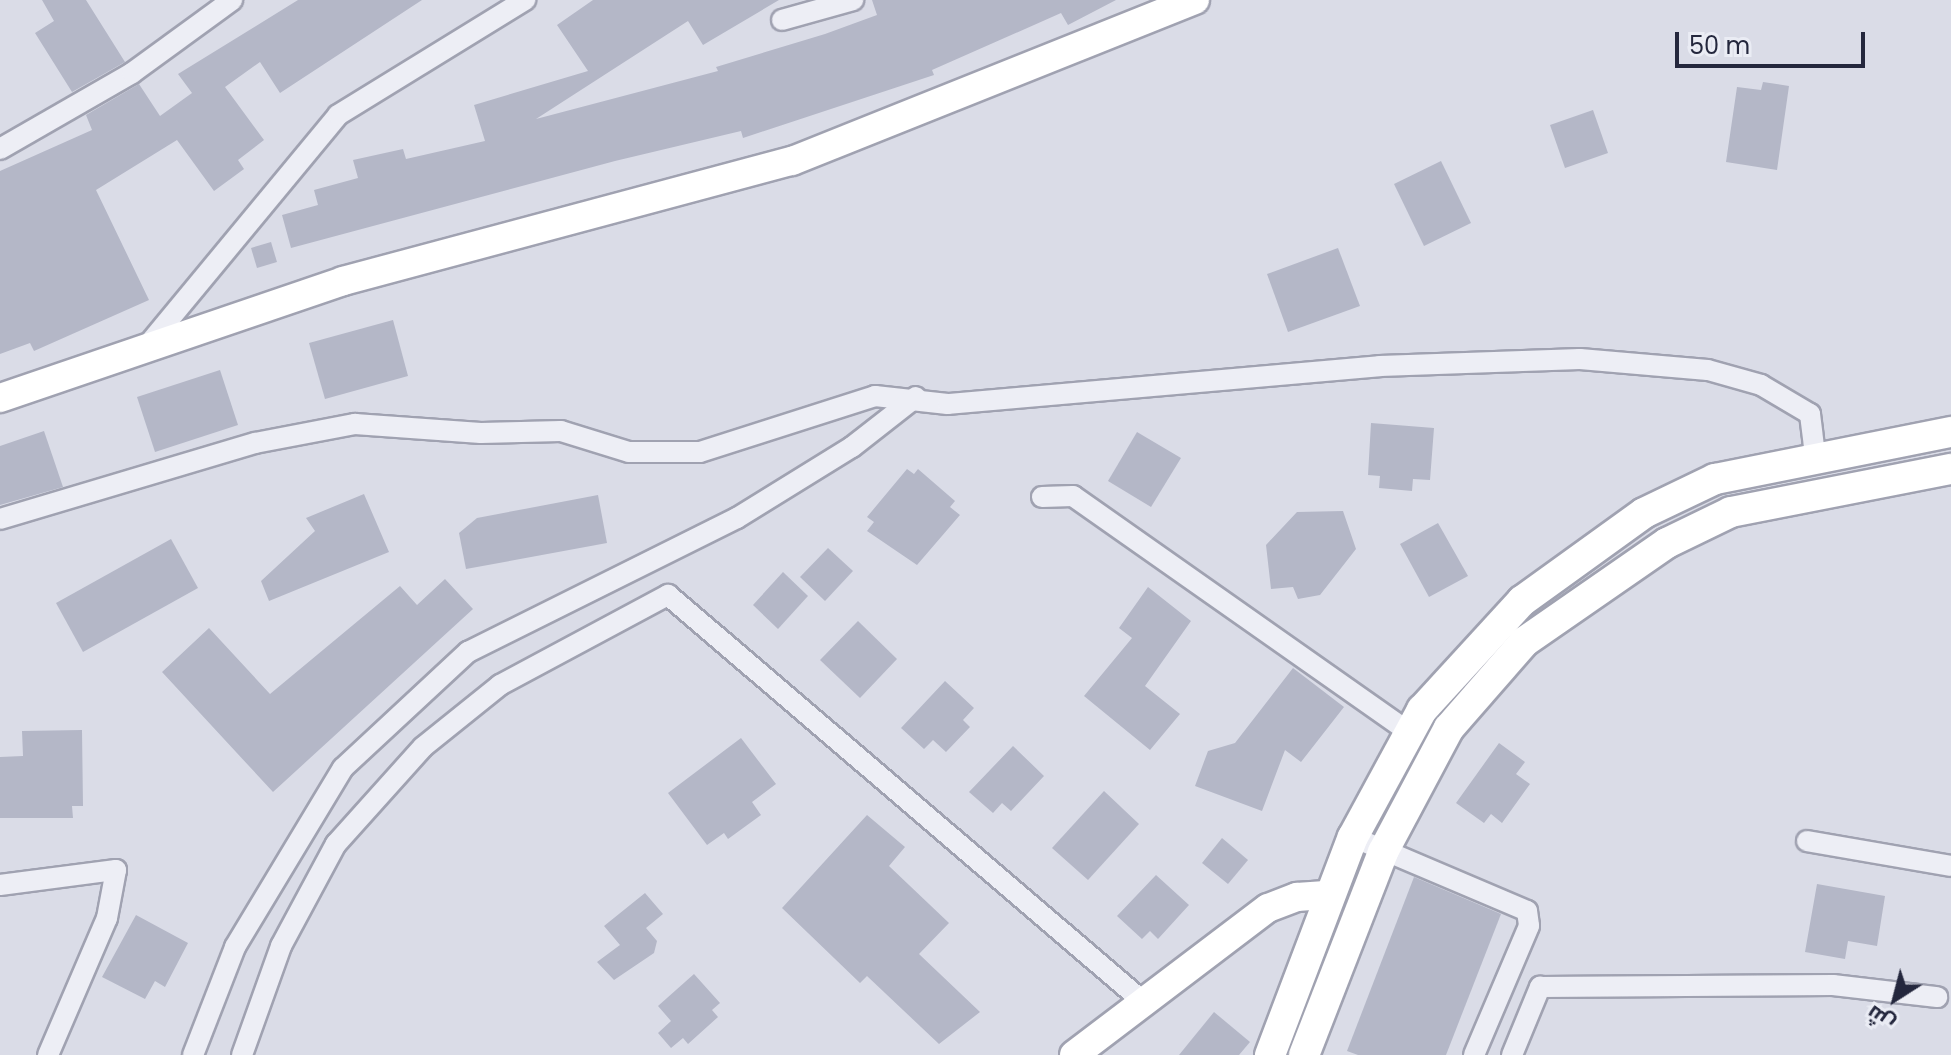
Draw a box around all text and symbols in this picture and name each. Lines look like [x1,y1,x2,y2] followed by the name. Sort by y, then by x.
[1679,16,1869,66] scale bar
[1689,29,1750,62] text: 50 m
[1855,959,1935,1039] north arrow
[1860,998,1901,1040] text: ش

